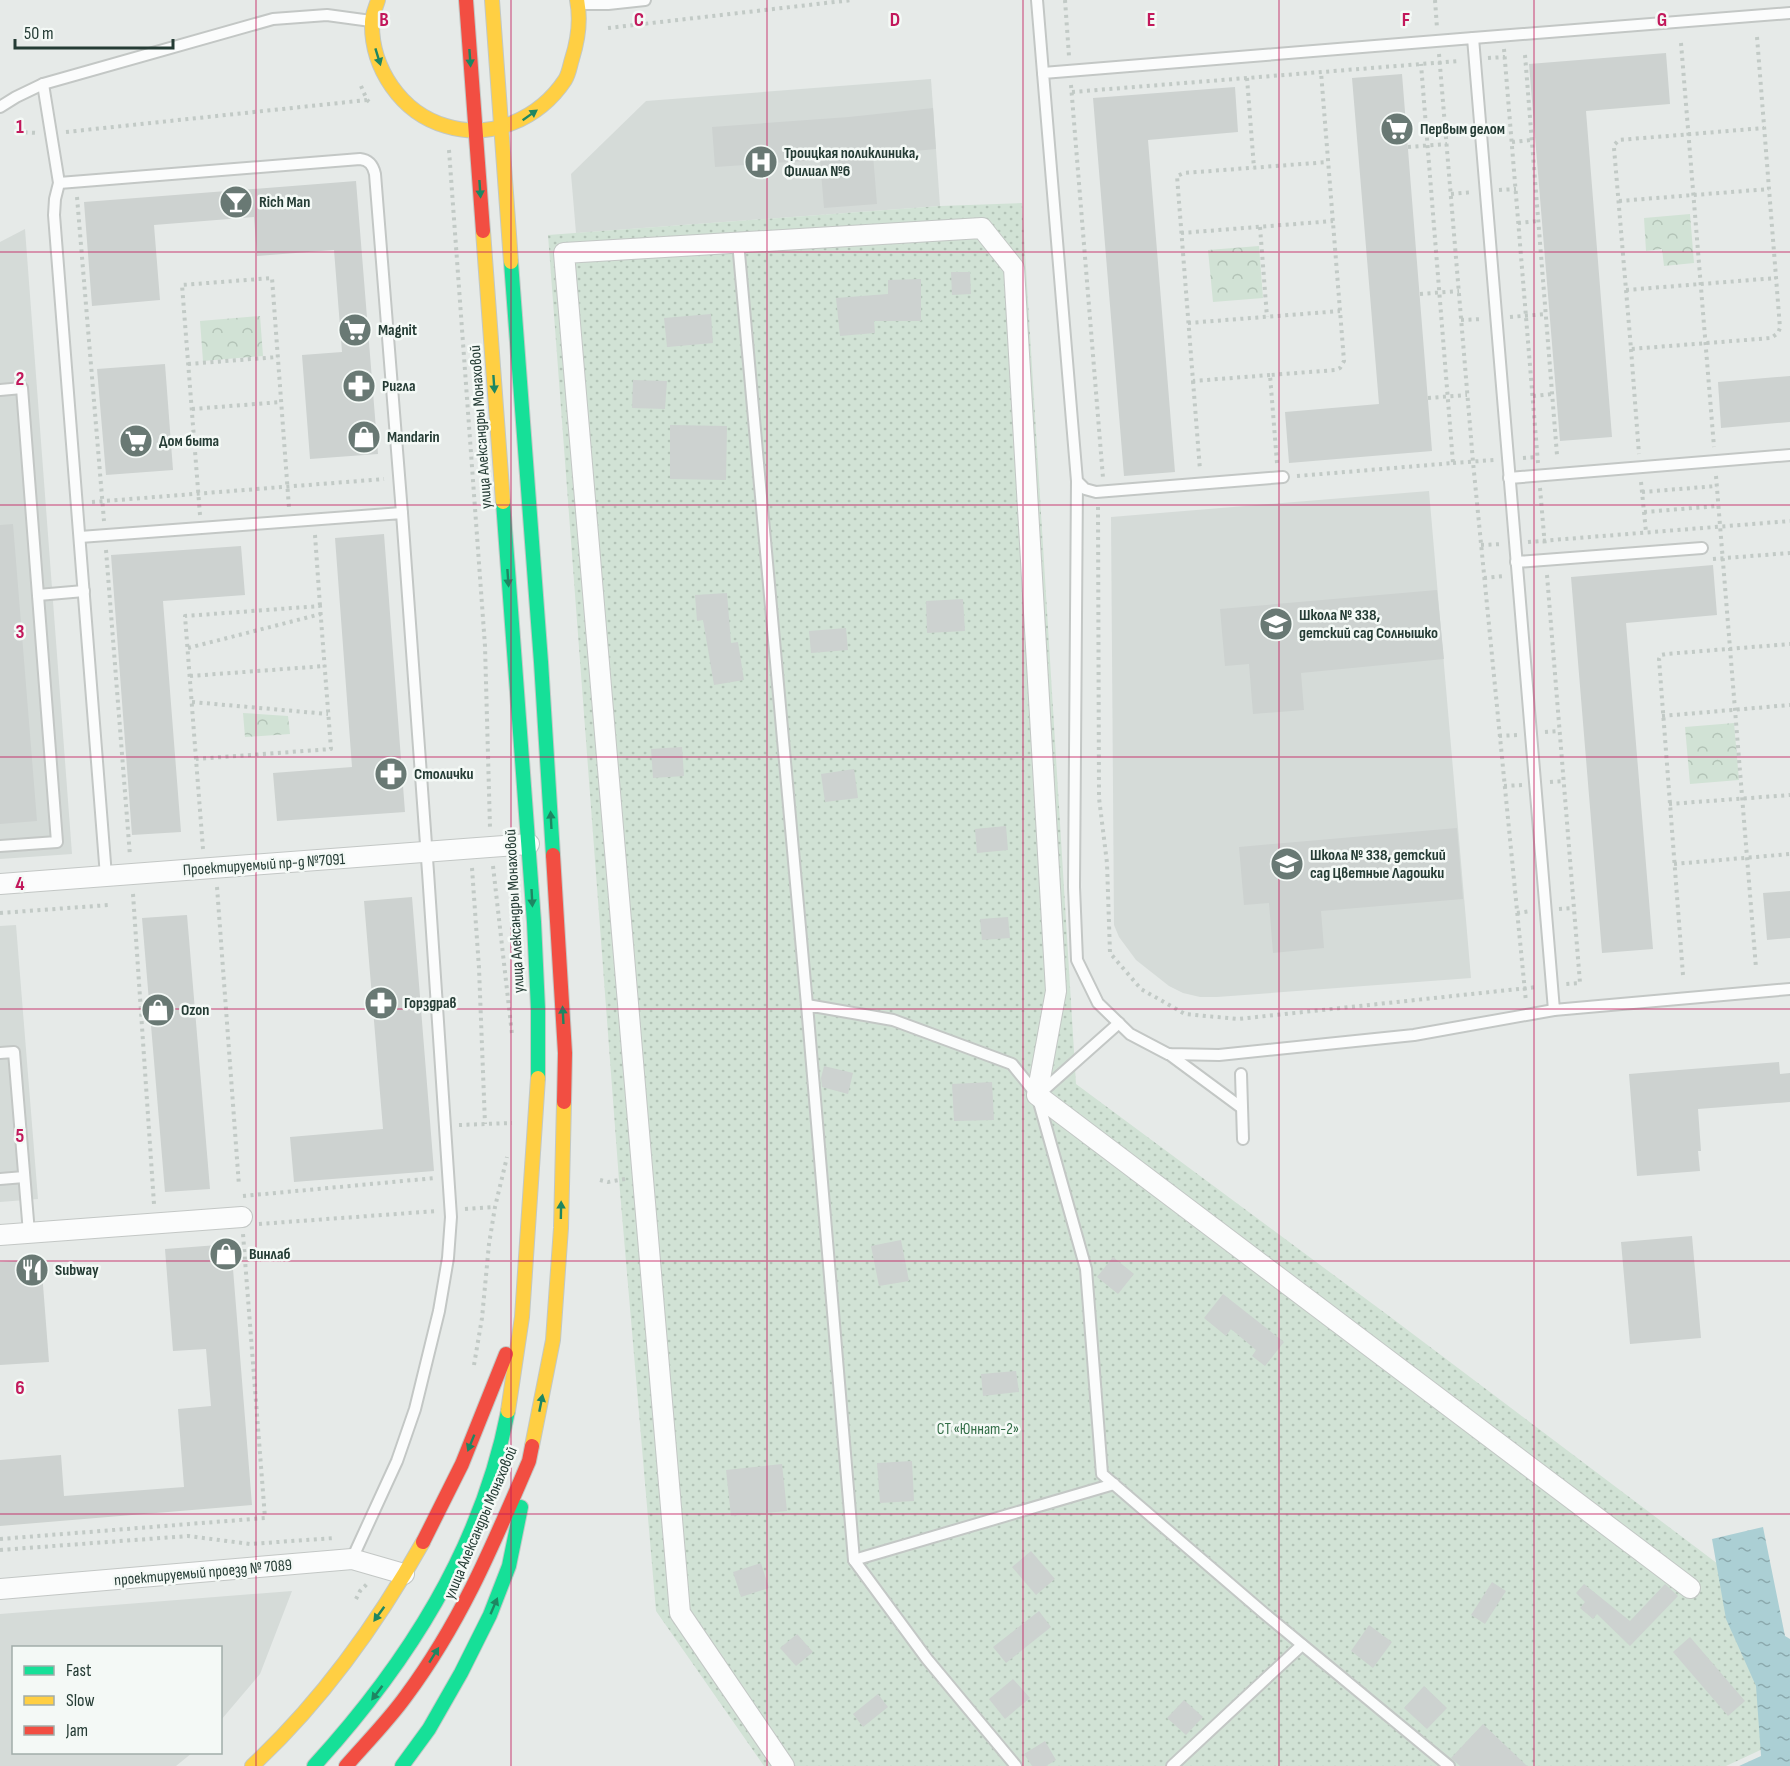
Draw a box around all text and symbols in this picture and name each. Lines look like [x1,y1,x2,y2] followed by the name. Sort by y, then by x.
[379,8,389,32] text: B
[634,8,644,32] text: C
[890,8,900,32] text: D
[1147,8,1155,32] text: E
[1402,8,1410,32] text: F
[1657,8,1667,32] text: G
[15,12,172,50] scale bar
[24,23,54,44] text: 50 m
[374,48,383,66] one-way arrow
[465,49,475,68] one-way arrow
[522,110,538,121] one-way arrow
[1379,111,1415,147] supermarket icon: Первым делом
[16,115,24,139] text: 1
[1420,120,1505,139] place label: Первым делом
[743,144,779,180] hospital icon: Троицкая поликлиника, Филиал №6
[784,144,919,181] place label: Троицкая поликлиника, Филиал №6
[475,180,484,199] one-way arrow
[218,184,254,220] bar icon: Rich Man
[259,193,310,212] place label: Rich Man
[337,312,373,348] supermarket icon: Magnit
[378,321,417,340] place label: Magnit
[466,345,496,509] street label: улица Александры Монаховой
[16,367,24,391] text: 2
[341,368,377,404] pharmacy icon: Ригла
[489,374,499,393] one-way arrow
[382,377,416,396] place label: Ригла
[346,419,382,455] shop icon: Mandarin
[118,423,154,459] supermarket icon: Дом быта
[387,428,440,447] place label: Mandarin
[159,432,219,451] place label: Дом быта
[504,569,513,588] one-way arrow
[1258,606,1294,642] school or university icon: Школа № 338, детский сад Солнышко
[1299,606,1438,643] place label: Школа № 338, детский сад Солнышко
[16,620,25,644] text: 3
[373,756,409,792] pharmacy icon: Столички
[414,765,473,784] place label: Столички
[546,811,556,830] one-way arrow
[501,829,529,993] street label: улица Александры Монаховой
[1269,846,1305,882] school or university icon: Школа № 338, детский сад Цветные Ладошки
[1310,846,1446,883] place label: Школа № 338, детский сад Цветные Ладошки
[182,850,346,880] street label: Проектируемый пр-д №7091
[15,872,25,896] text: 4
[527,889,536,908] one-way arrow
[363,985,399,1021] pharmacy icon: Горздрав
[140,992,176,1028] shop icon: Ozon
[404,994,457,1013] place label: Горздрав
[181,1001,209,1020] place label: Ozon
[558,1005,567,1024] one-way arrow
[16,1124,25,1148] text: 5
[557,1200,566,1219] one-way arrow
[208,1236,244,1272] shop icon: Винлаб
[249,1245,291,1264] place label: Винлаб
[14,1252,50,1288] restaurant icon: Subway
[55,1261,99,1280] place label: Subway
[15,1376,25,1400] text: 6
[537,1394,546,1413] one-way arrow
[937,1420,1019,1439] park label: СТ «Юннат-2»
[466,1434,476,1452] one-way arrow
[440,1444,522,1602] street label: улица Александры Монаховой
[113,1556,293,1590] street label: проектируемый проезд № 7089
[489,1597,499,1615] one-way arrow
[373,1606,385,1622] one-way arrow
[12,1646,222,1754] legend
[429,1647,440,1663] one-way arrow
[66,1660,92,1681] text: Fast
[371,1684,383,1700] one-way arrow
[66,1690,95,1711] text: Slow
[65,1720,88,1741] text: Jam

